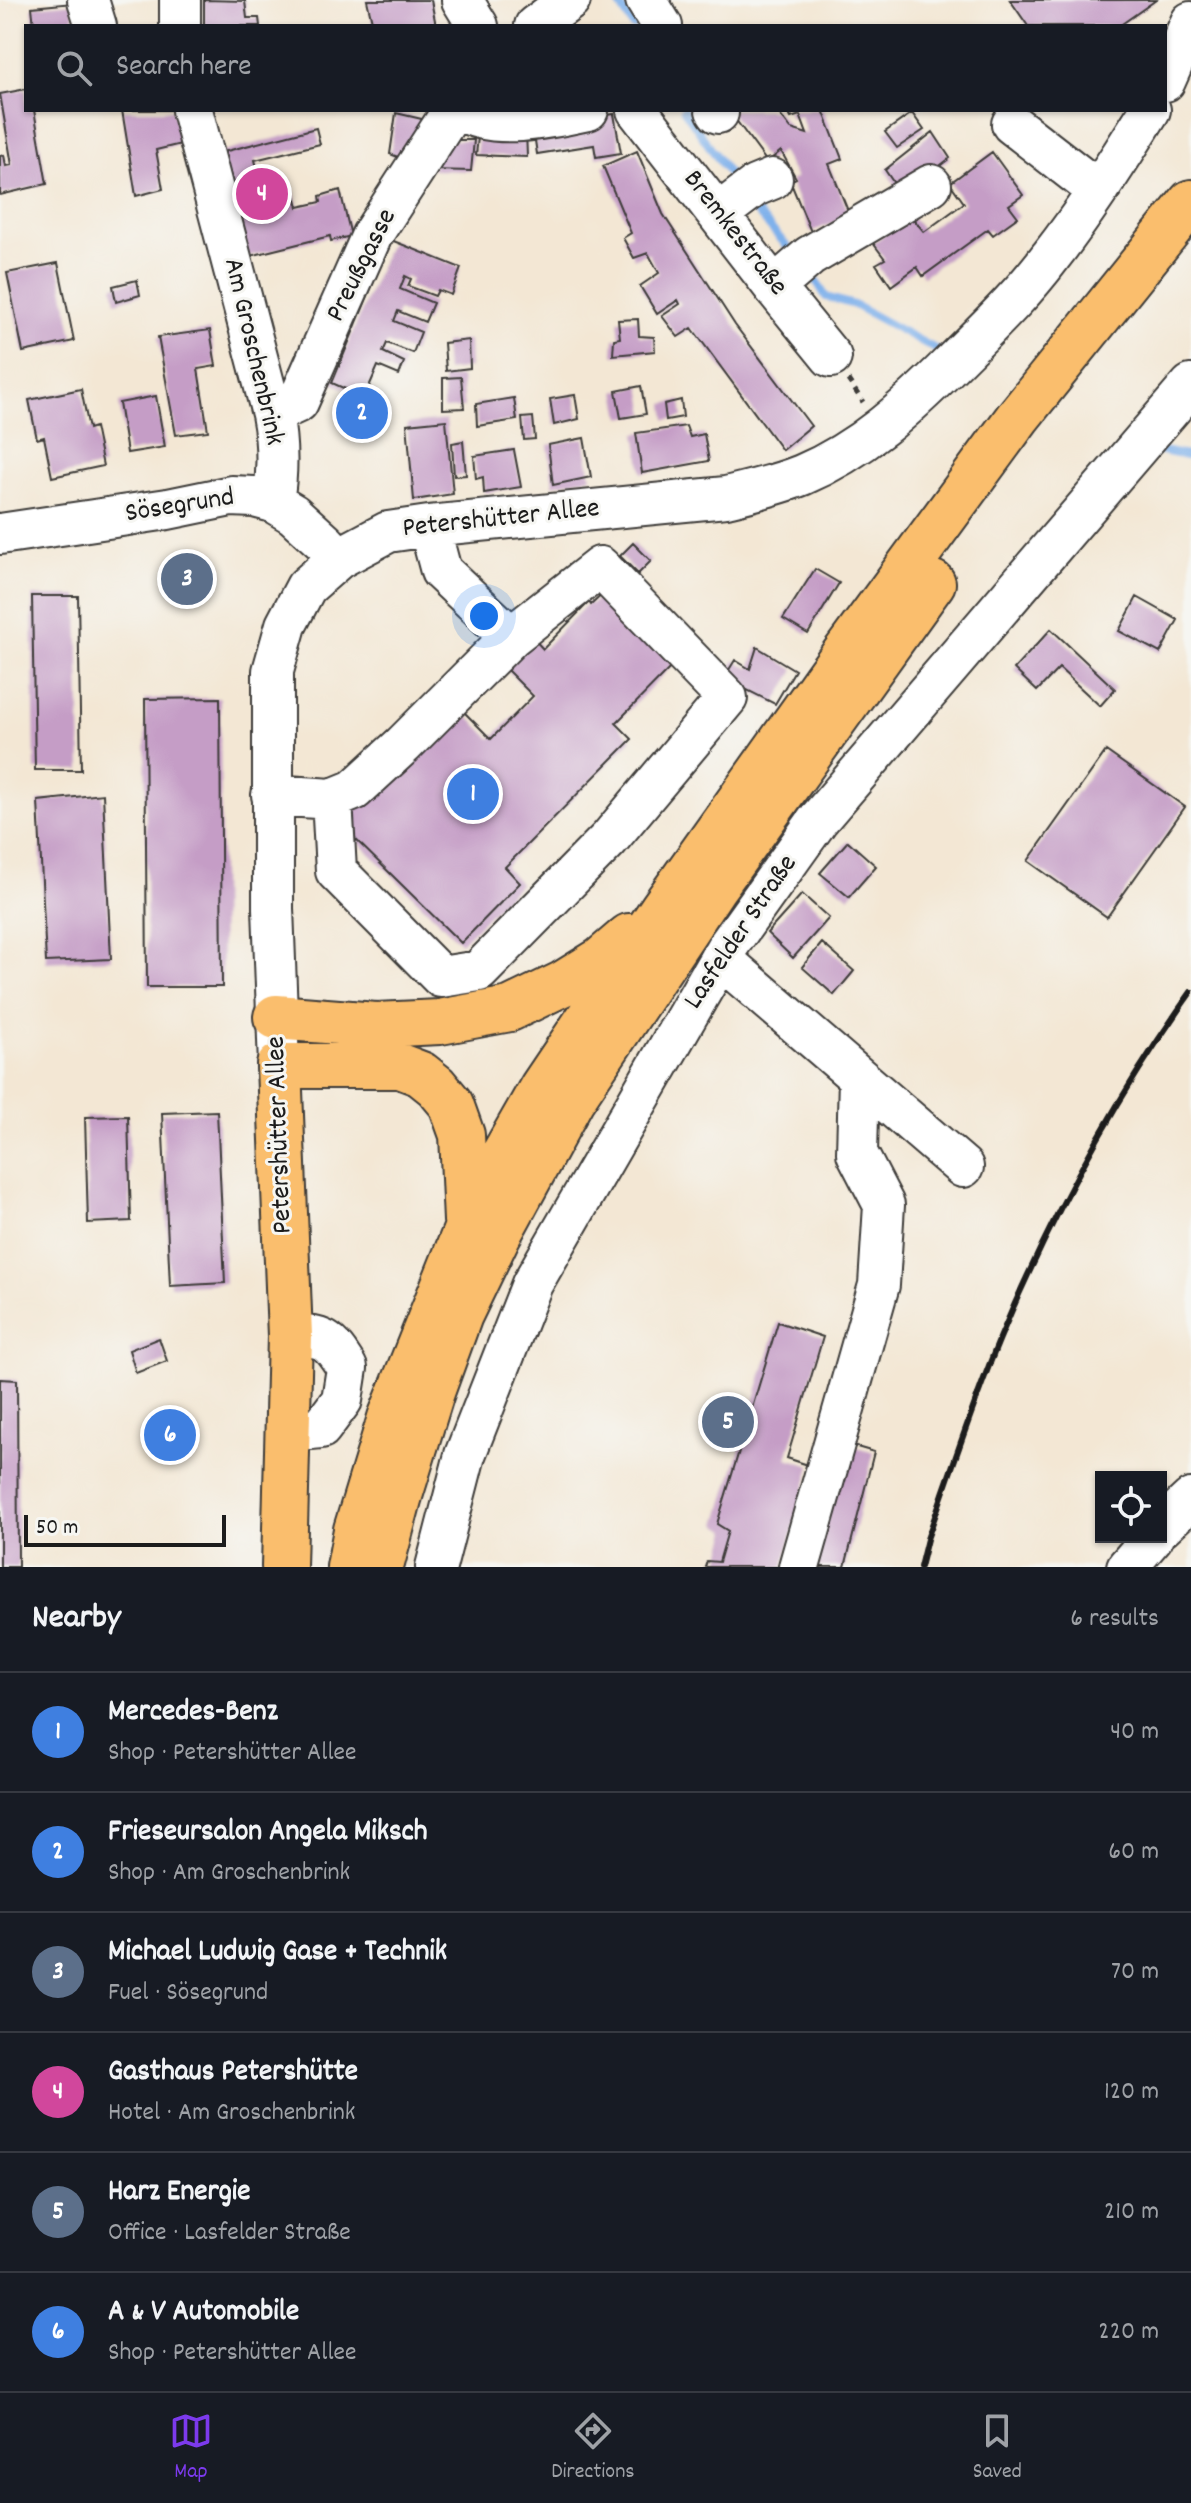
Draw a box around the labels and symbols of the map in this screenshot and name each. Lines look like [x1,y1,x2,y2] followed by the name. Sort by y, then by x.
[672,162,796,306] street label: Bremkestraße
[236,164,288,224] pin: 4
[317,203,409,329] street label: Preußgasse
[211,254,293,450] street label: Am Groschenbrink
[336,383,388,443] pin: 2
[123,479,237,535] street label: Sösegrund
[401,490,601,550] street label: Petershütter Allee
[161,549,213,609] pin: 3
[464,596,504,636] your location
[447,764,499,824] pin: 1
[675,847,809,1019] street label: Lasfelder Straße
[258,1035,304,1235] street label: Petershütter Allee
[702,1392,754,1452] pin: 5
[144,1405,196,1465] pin: 6
[24,1511,226,1547] scale bar

